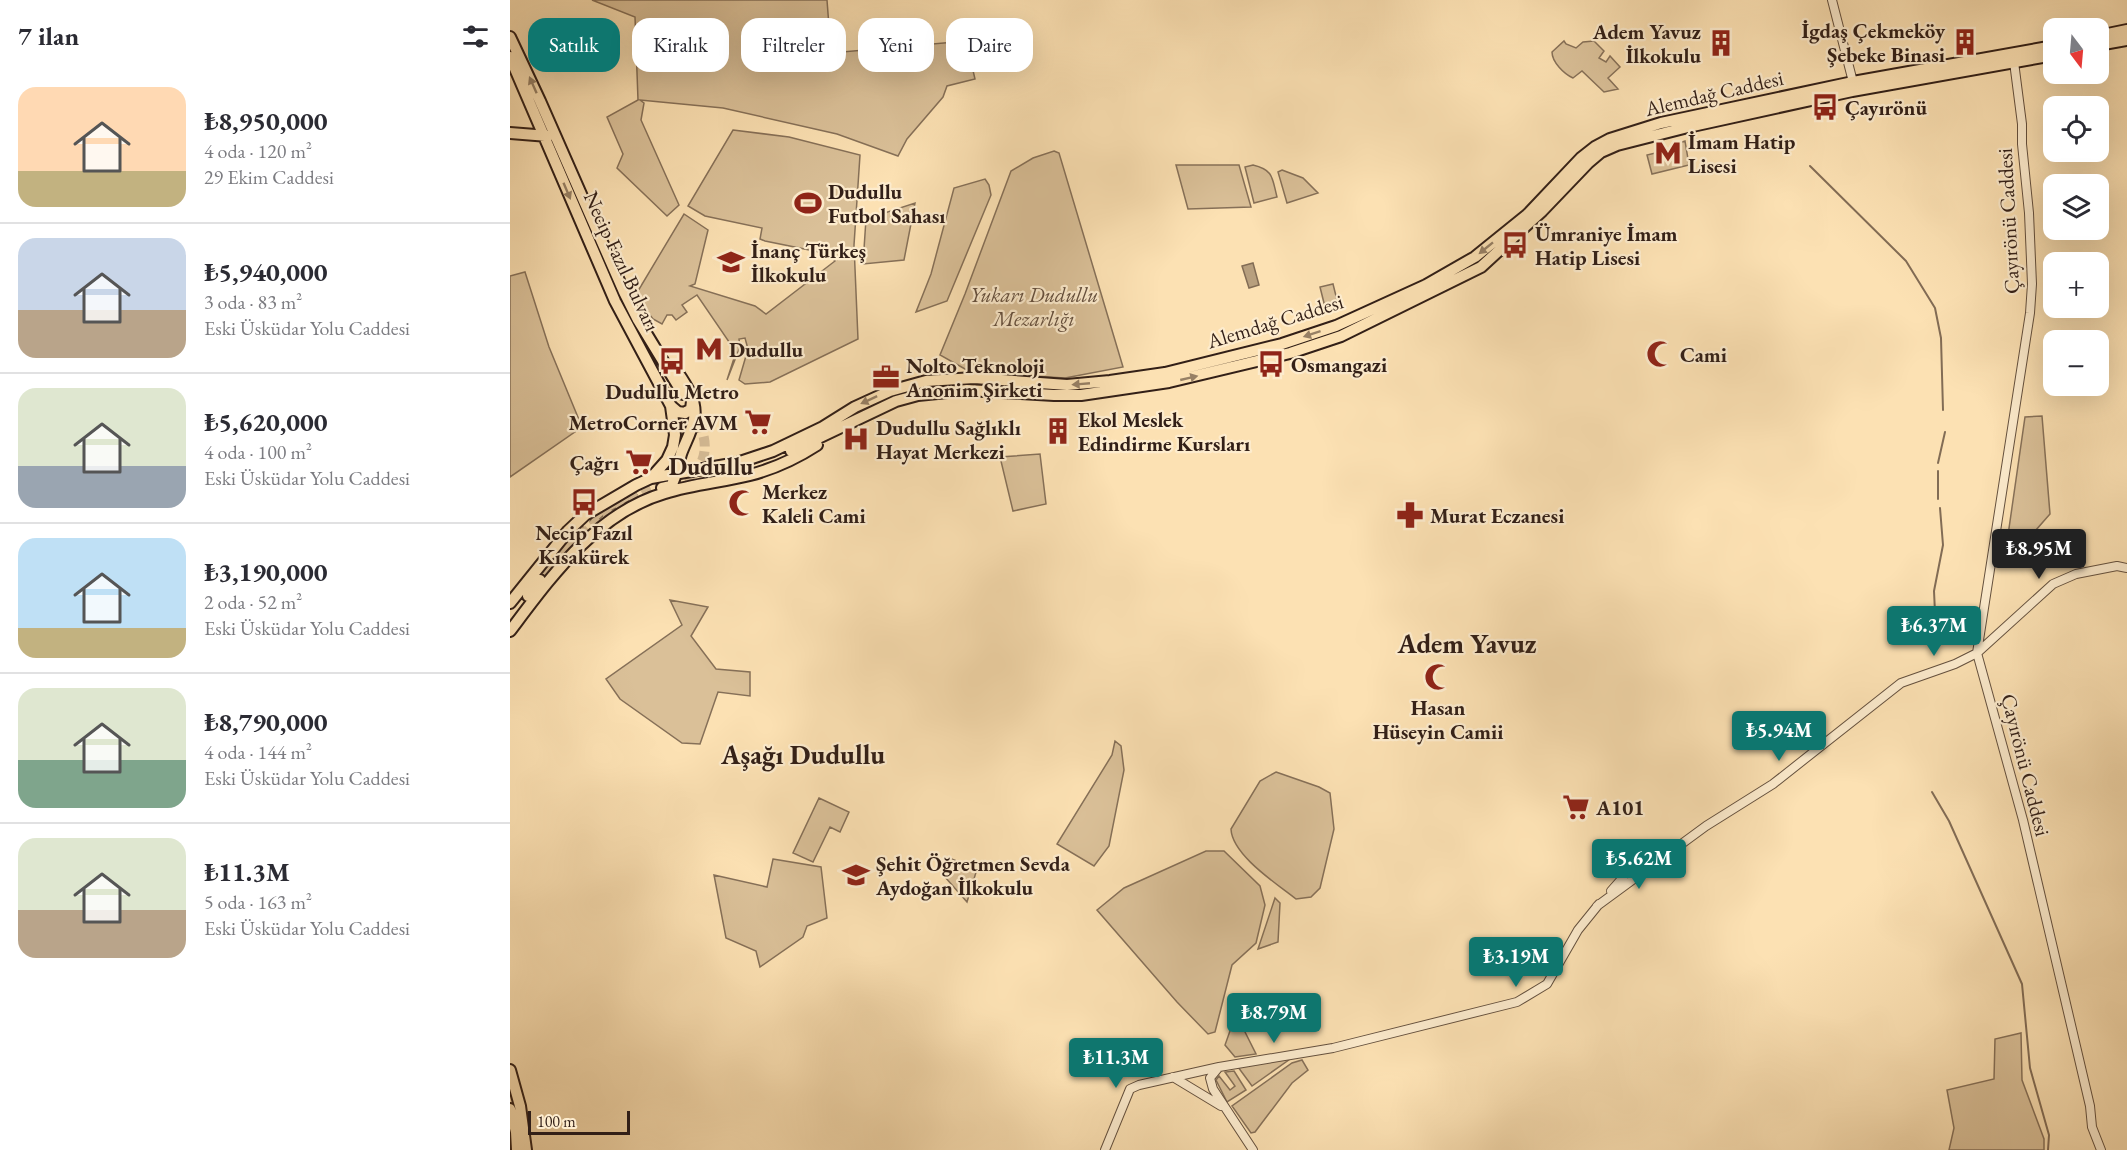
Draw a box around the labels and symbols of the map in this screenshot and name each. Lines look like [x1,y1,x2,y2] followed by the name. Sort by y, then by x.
[1802,17,1946,68] place label: İgdaş Çekmeköy Şebeke Binasi
[1592,18,1701,69] place label: Adem Yavuz İlkokulu
[2043,18,2109,84] north arrow
[1950,27,1980,57] building icon: İgdaş Çekmeköy Şebeke Binasi
[1706,28,1736,58] building icon: Adem Yavuz İlkokulu
[1641,64,1786,122] street label: Alemdağ Caddesi
[529,77,538,94] one-way arrow
[1810,92,1840,122] bus stop icon: Çayırönü
[1845,94,1927,121] place label: Çayırönü
[1688,128,1796,179] place label: İmam Hatip Lisesi
[1653,138,1683,168] metro station icon: İmam Hatip Lisesi
[1991,147,2025,295] street label: Çayırönü Caddesi
[828,178,945,229] place label: Dudullu Futbol Sahası
[563,182,572,199] one-way arrow
[578,187,666,335] street label: Necip Fazıl Bulvarı
[793,188,823,218] sports icon: Dudullu Futbol Sahası
[1535,220,1678,271] place label: Ümraniye İmam Hatip Lisesi
[1500,230,1530,260] bus stop icon: Ümraniye İmam Hatip Lisesi
[751,237,866,288] place label: İnanç Türkeş İlkokulu
[1478,242,1494,255] one-way arrow
[716,247,746,277] school or university icon: İnanç Türkeş İlkokulu
[970,281,1098,332] park label: Yukarı Dudullu Mezarlığı
[1203,287,1346,355] street label: Alemdağ Caddesi
[1303,330,1321,340] one-way arrow
[694,334,724,364] metro station icon: Dudullu
[729,336,803,363] place label: Dudullu
[1645,339,1675,369] mosque icon: Cami
[1680,341,1727,368] place label: Cami
[657,346,687,376] bus stop icon: Dudullu Metro
[1256,349,1286,379] bus stop icon: Osmangazi
[1291,351,1387,378] place label: Osmangazi
[905,352,1045,403] place label: Nolto Teknoloji Anonim Şirketi
[871,362,901,392] office icon: Nolto Teknoloji Anonim Şirketi
[1180,372,1199,382] one-way arrow
[605,378,739,405] place label: Dudullu Metro
[1071,379,1090,389] one-way arrow
[860,396,877,405] one-way arrow
[1078,406,1250,457] place label: Ekol Meslek Edindirme Kursları
[743,407,773,437] supermarket icon: MetroCorner AVM
[568,409,738,436] place label: MetroCorner AVM
[876,414,1021,465] place label: Dudullu Sağlıklı Hayat Merkezi
[1043,416,1073,446] building icon: Ekol Meslek Edindirme Kursları
[841,424,871,454] hospital icon: Dudullu Sağlıklı Hayat Merkezi
[624,447,654,477] supermarket icon: Çağrı
[570,449,619,476] place label: Çağrı
[669,451,754,482] district label: Dudullu
[762,478,866,529] place label: Merkez Kaleli Cami
[569,487,599,517] bus stop icon: Necip Fazıl Kısakürek
[727,488,757,518] mosque icon: Merkez Kaleli Cami
[1395,500,1425,530] pharmacy icon: Murat Eczanesi
[1430,502,1564,529] place label: Murat Eczanesi
[535,519,633,570] place label: Necip Fazıl Kısakürek
[1990,529,2088,580] pin: ₺8.95M
[1885,606,1983,657] pin: ₺6.37M
[1396,626,1537,661] district label: Adem Yavuz
[1423,662,1453,692] mosque icon: Hasan Hüseyin Camii
[1995,691,2057,839] street label: Çayırönü Caddesi
[1373,694,1503,745] place label: Hasan Hüseyin Camii
[1730,711,1828,762] pin: ₺5.94M
[720,737,885,772] district label: Aşağı Dudullu
[1561,792,1591,822] supermarket icon: A101
[1595,794,1644,821] place label: A101
[1590,839,1688,890] pin: ₺5.62M
[875,850,1071,901] place label: Şehit Öğretmen Sevda Aydoğan İlkokulu
[841,860,871,890] school or university icon: Şehit Öğretmen Sevda Aydoğan İlkokulu
[1467,937,1565,988] pin: ₺3.19M
[1225,993,1323,1044] pin: ₺8.79M
[1067,1038,1165,1089] pin: ₺11.3M
[528,1108,630,1136] scale bar

